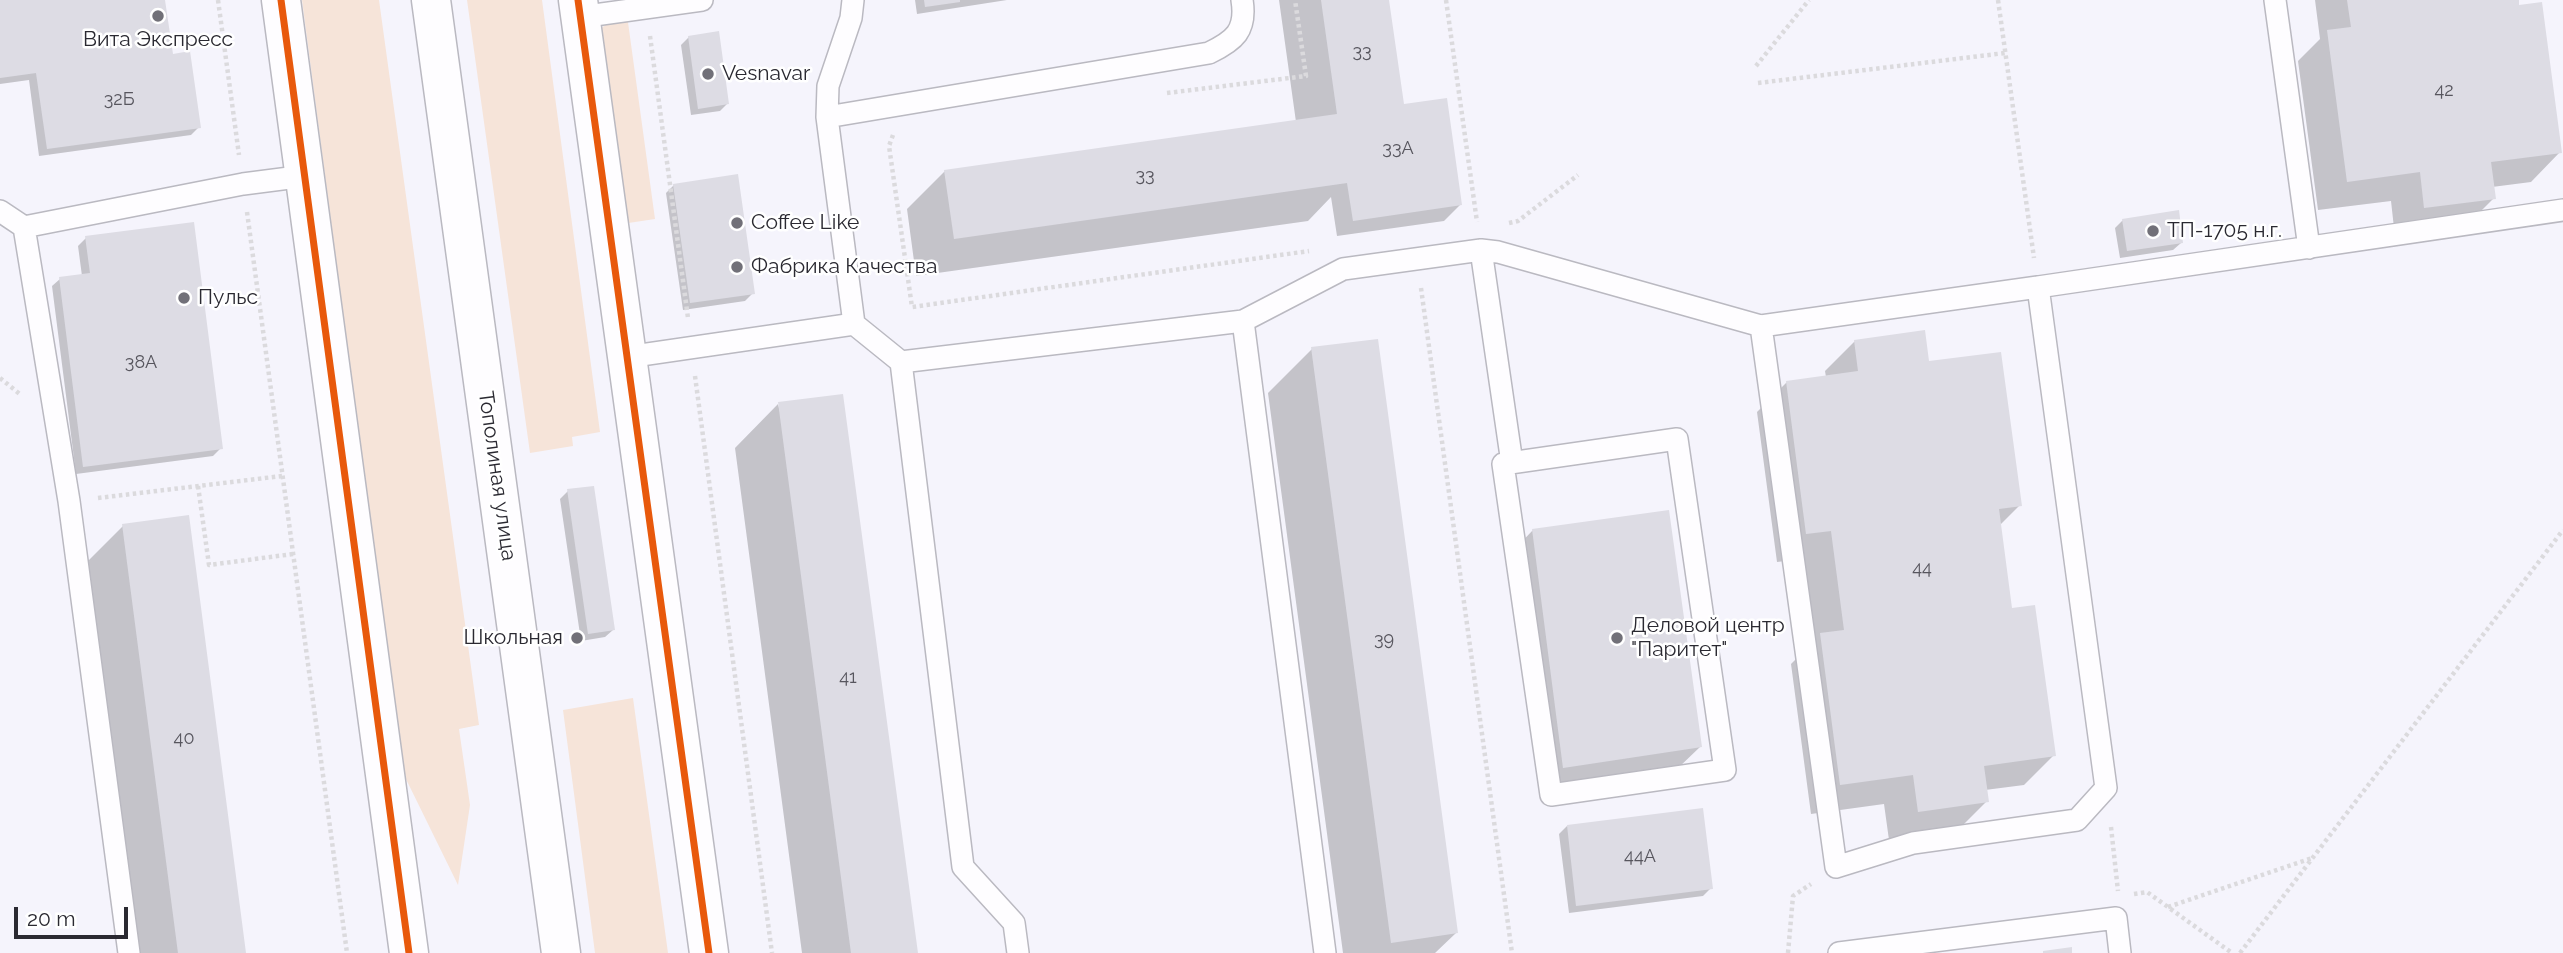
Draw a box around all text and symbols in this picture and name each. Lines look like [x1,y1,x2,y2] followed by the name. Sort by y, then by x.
[150,8,166,24] marker: Вита Экспресс
[83,27,233,53] place label: Вита Экспресс
[1352,41,1372,63] house number: 33
[722,61,810,87] place label: Vesnavar
[700,66,716,82] marker: Vesnavar
[2434,80,2454,102] house number: 42
[104,89,134,111] house number: 32Б
[1382,138,1414,160] house number: 33А
[1135,165,1155,187] house number: 33
[751,210,859,236] place label: Coffee Like
[729,215,745,231] marker: Coffee Like
[2167,218,2282,244] place label: ТП-1705 н.г.
[2145,223,2161,239] marker: ТП-1705 н.г.
[751,254,937,280] place label: Фабрика Качества
[729,259,745,275] marker: Фабрика Качества
[198,285,258,311] place label: Пульс
[176,290,192,306] marker: Пульс
[125,352,157,374] house number: 38А
[473,390,521,562] street label: Тополиная улица
[1912,558,1932,580] house number: 44
[1631,613,1785,663] place label: Деловой центр "Паритет"
[463,625,563,651] place label: Школьная
[1374,629,1394,651] house number: 39
[569,630,585,646] marker: Школьная
[1609,630,1625,646] marker: Деловой центр "Паритет"
[839,667,857,689] house number: 41
[174,728,194,750] house number: 40
[1624,846,1656,868] house number: 44А
[18,894,131,938] scale bar
[27,906,75,931] text: 20 m

